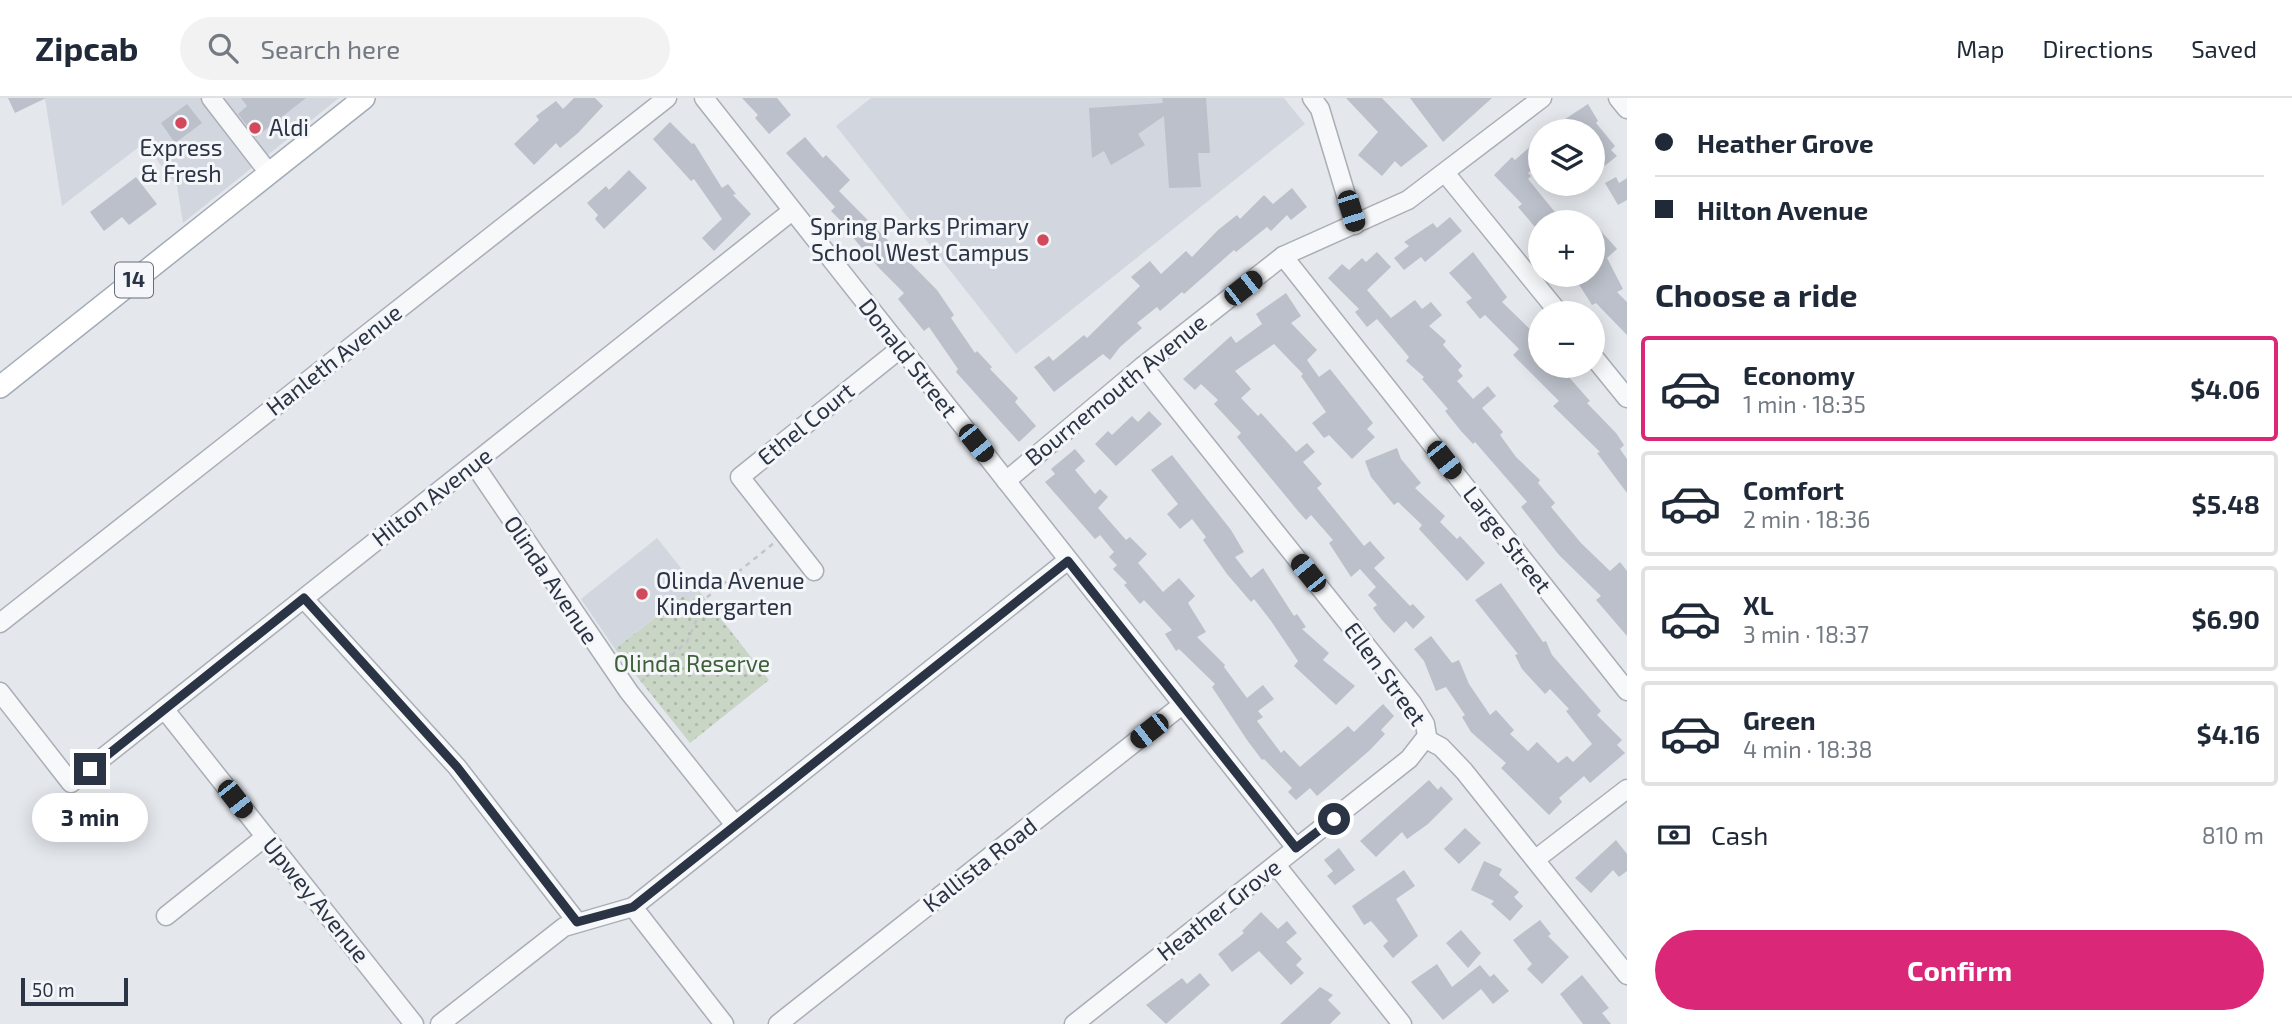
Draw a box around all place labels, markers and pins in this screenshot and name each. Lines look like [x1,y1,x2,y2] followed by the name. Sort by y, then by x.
[269,113,309,141] place label: Aldi
[173,115,189,131] marker: Express & Fresh
[247,120,263,136] marker: Aldi
[139,133,223,187] place label: Express & Fresh
[810,212,1029,266] place label: Spring Parks Primary School West Campus
[1035,232,1051,248] marker: Spring Parks Primary School West Campus
[656,566,805,620] place label: Olinda Avenue Kindergarten
[634,586,650,602] marker: Olinda Avenue Kindergarten

